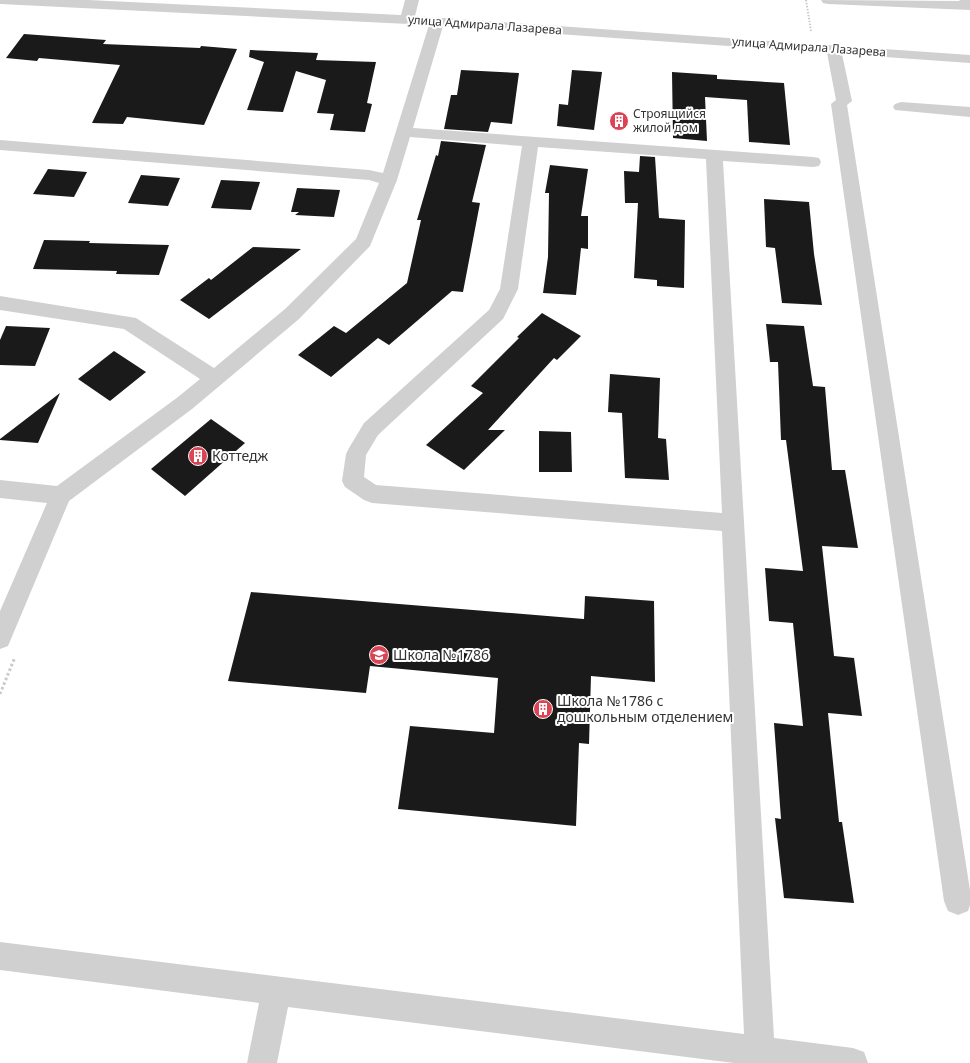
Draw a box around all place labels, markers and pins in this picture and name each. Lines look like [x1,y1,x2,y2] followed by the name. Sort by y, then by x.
[633,105,706,136] place label: Строящийся жилой дом
[608,110,630,132] building icon: Строящийся жилой дом
[187,445,209,467] building icon: Коттедж
[212,446,269,465] place label: Коттедж
[368,644,390,666] school or university icon: Школа №1786
[393,645,489,664] place label: Школа №1786
[557,691,733,726] place label: Школа №1786 с дошкольным отделением
[532,698,554,720] building icon: Школа №1786 с дошкольным отделением

